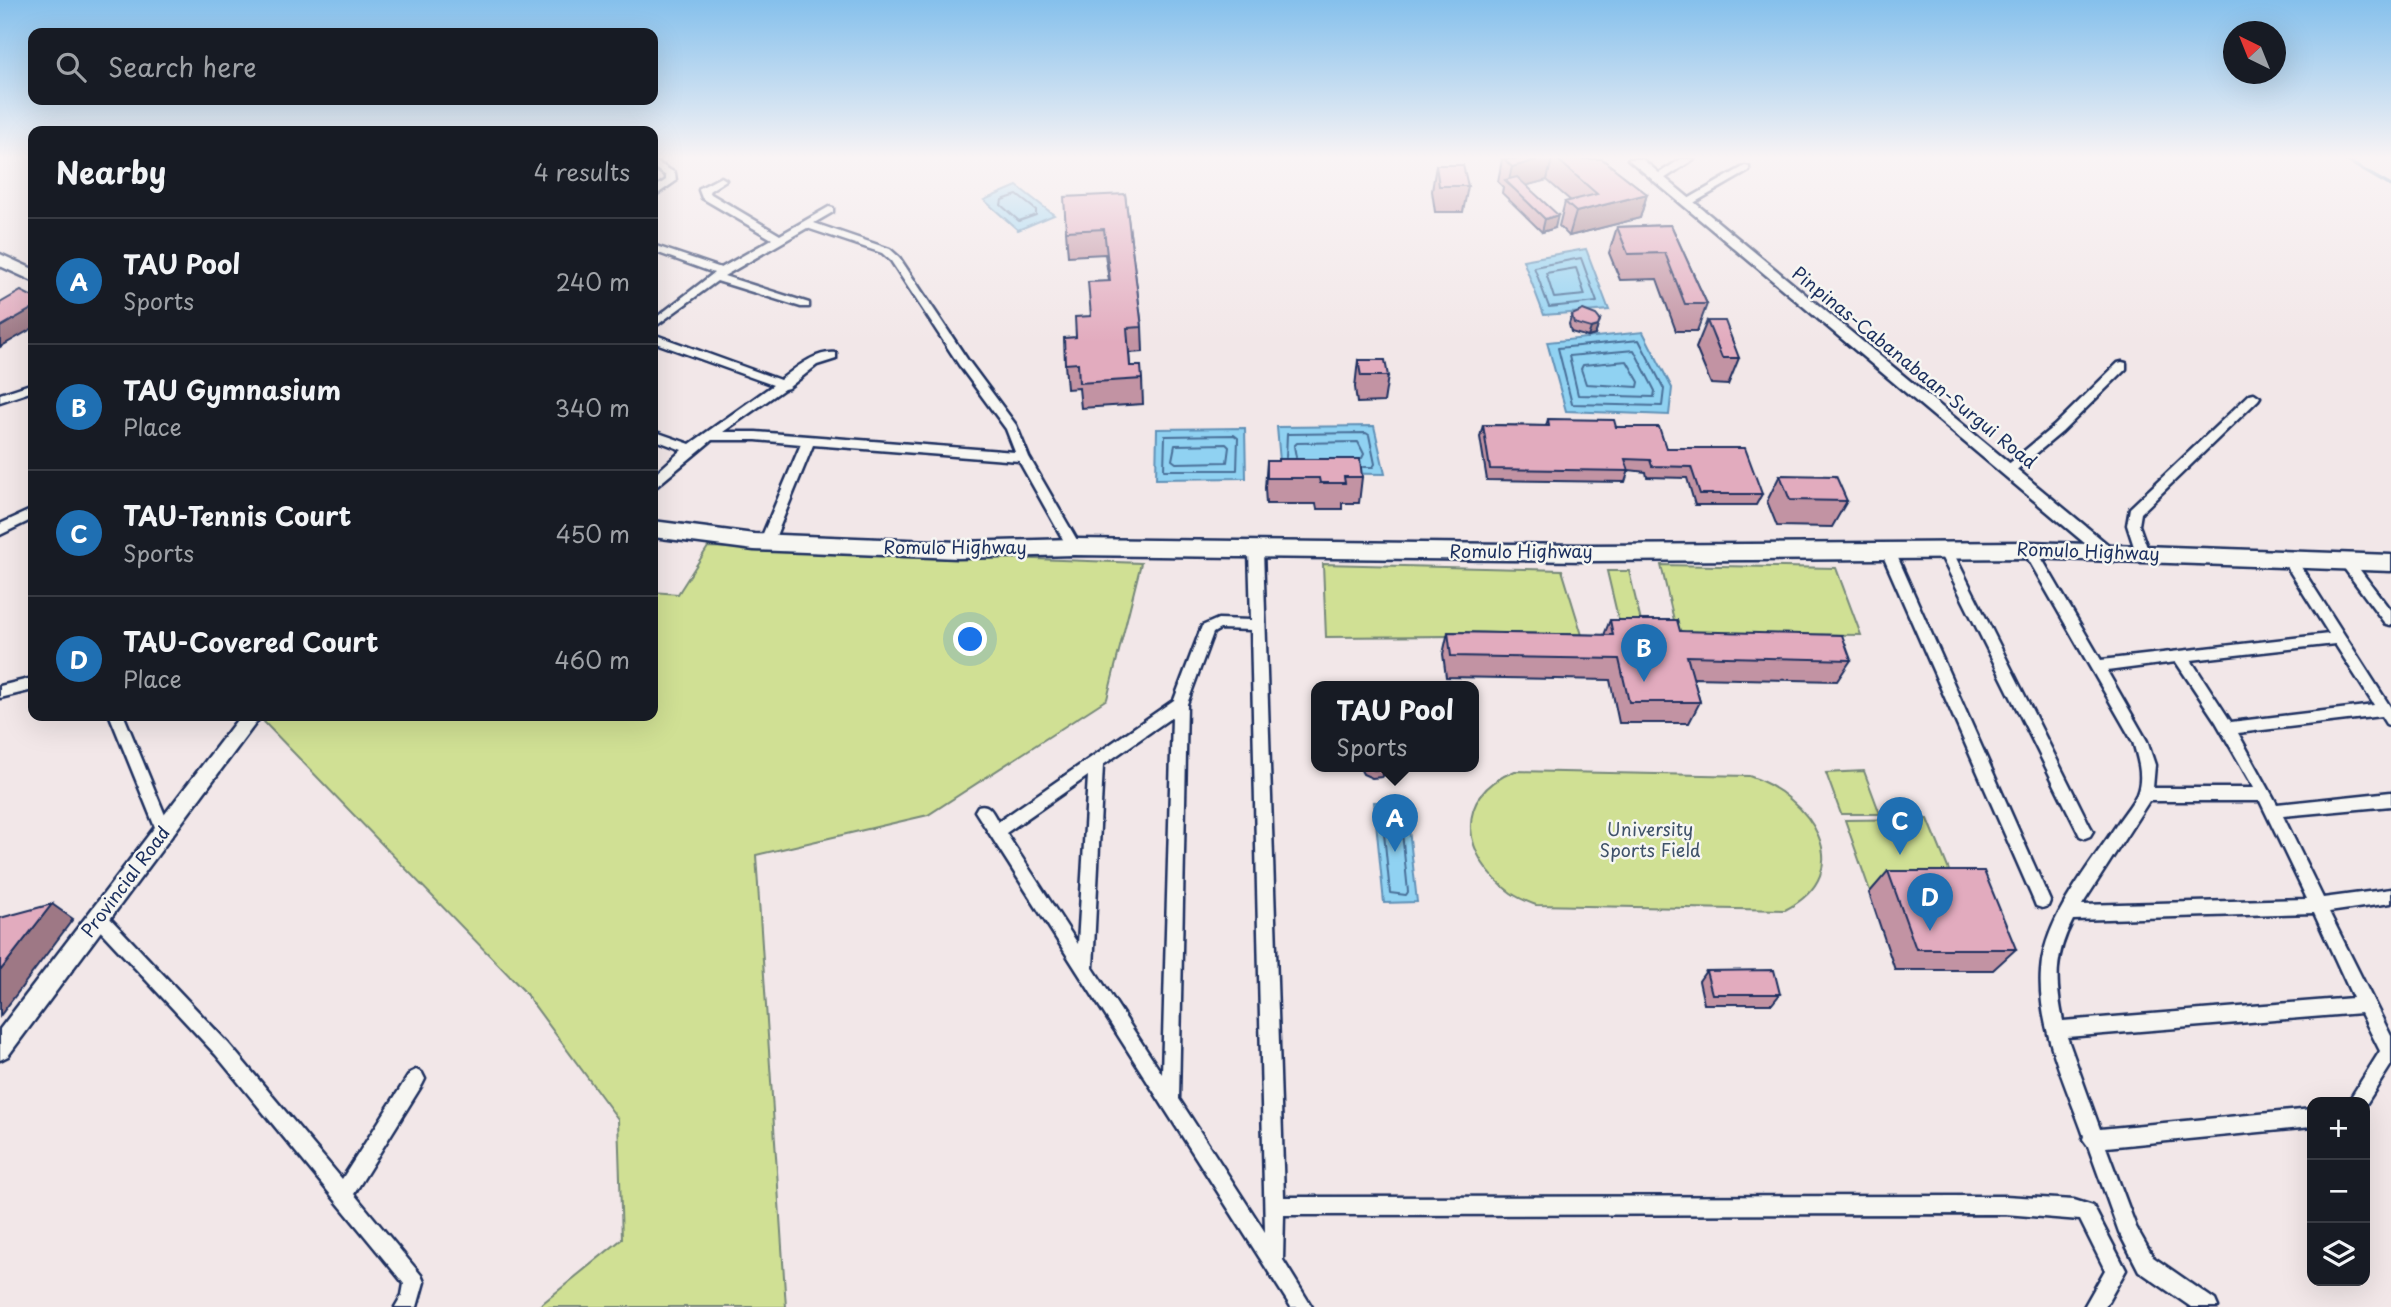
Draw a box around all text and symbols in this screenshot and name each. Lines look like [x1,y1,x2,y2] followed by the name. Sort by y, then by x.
[2223,21,2286,84] north arrow
[28,28,658,105] search box
[108,47,257,86] text: Search here
[52,48,90,86] icon: search
[56,149,166,194] text: Nearby
[534,154,630,189] text: 4 results
[123,244,240,283] text: TAU Pool
[1787,259,2043,474] street label: Pinpinas-Cabanabaan-Surgui Road
[70,264,88,299] text: A
[556,264,630,299] text: 240 m
[123,283,194,318] text: Sports
[123,370,341,409] text: TAU Gymnasium
[71,390,87,425] text: B
[555,390,630,425] text: 340 m
[123,409,182,444] text: Place
[123,496,351,535] text: TAU-Tennis Court
[70,516,88,551] text: C
[556,516,630,551] text: 450 m
[883,533,1027,560] street label: Romulo Highway
[123,535,194,570] text: Sports
[2016,535,2160,566] street label: Romulo Highway
[1449,537,1593,564] street label: Romulo Highway
[123,622,378,661] text: TAU-Covered Court
[953,622,987,656] your location
[1621,624,1667,682] pin: B
[70,642,88,677] text: D
[555,642,630,677] text: 460 m
[123,661,182,696] text: Place
[1311,681,1479,772] popup
[1336,690,1454,729] text: TAU Pool
[1336,729,1407,764] text: Sports
[1372,794,1418,852] pin: A
[1877,797,1923,855] pin: C
[1600,815,1700,863] park label: University Sports Field
[74,820,176,942] street label: Provincial Road
[1907,873,1953,931] pin: D
[2307,1097,2370,1286] map controls
[2307,1097,2370,1160] button: +
[2307,1160,2370,1223] button: −
[2307,1223,2370,1286] button: layers

